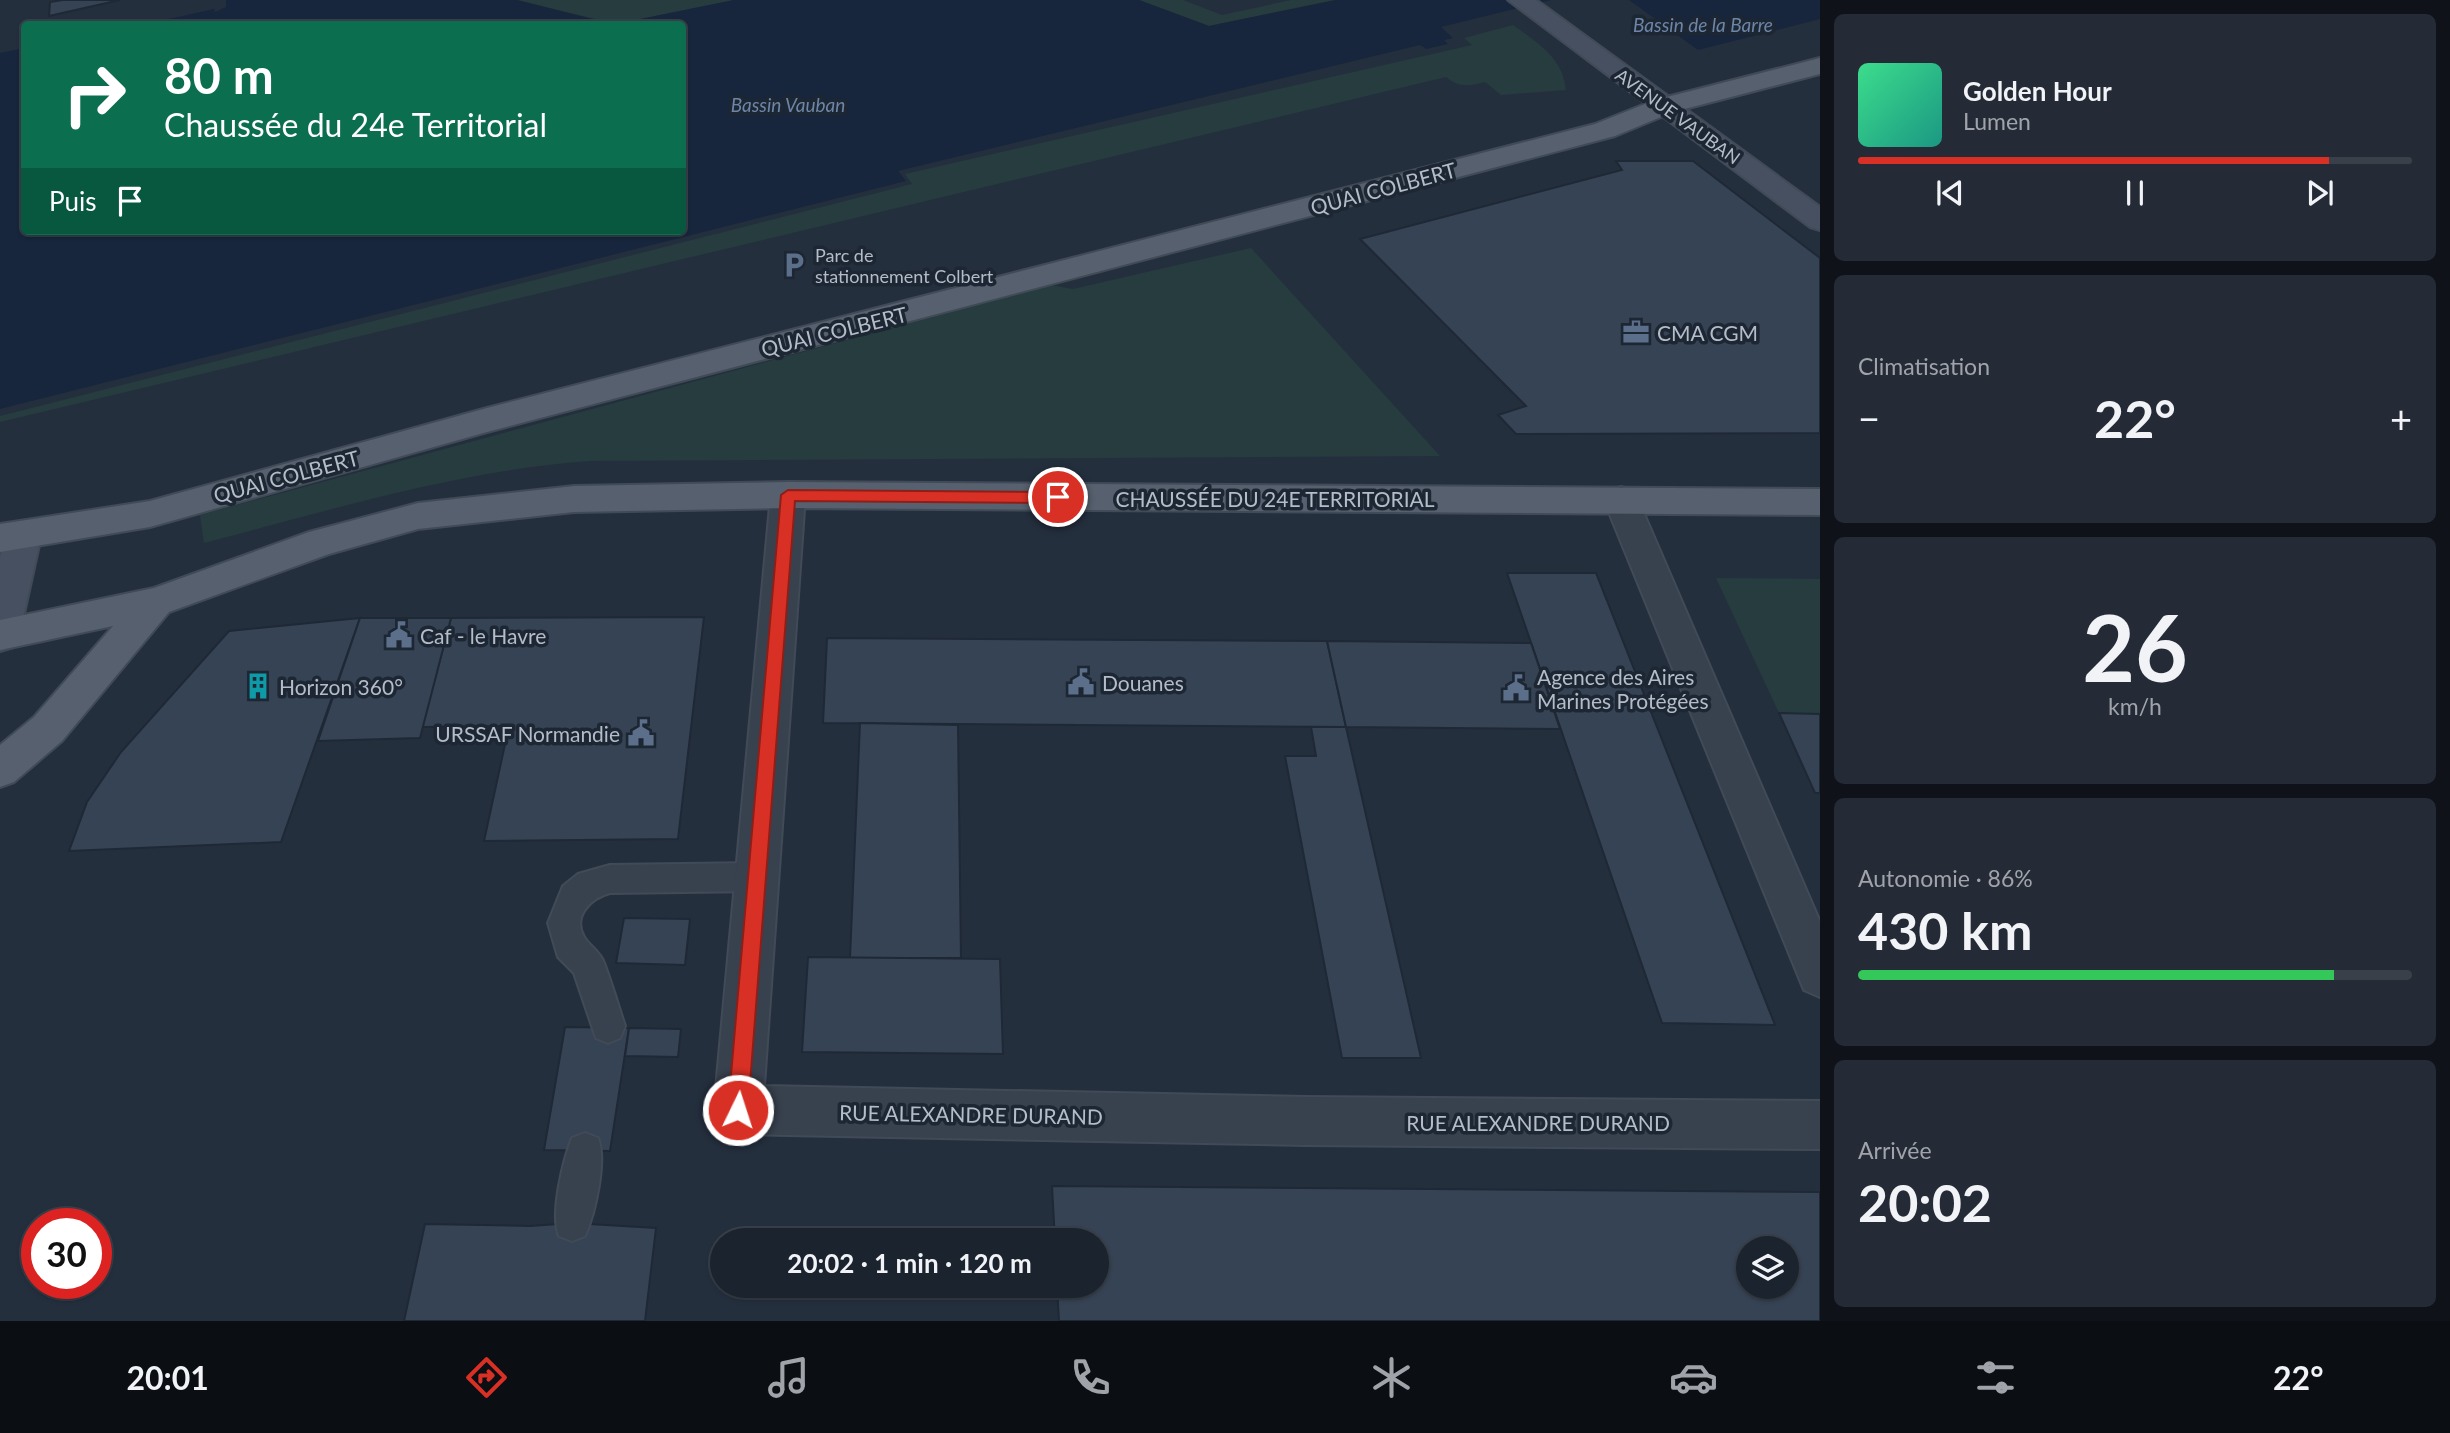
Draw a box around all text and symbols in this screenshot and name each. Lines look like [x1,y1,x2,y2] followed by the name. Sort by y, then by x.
[1633,13,1773,36] water label: Bassin de la Barre
[164,46,274,104] text: 80 m
[49,49,140,140] icon: right
[1611,63,1745,169] street label: AVENUE VAUBAN
[1963,75,2112,107] text: Golden Hour
[731,93,845,116] water label: Bassin Vauban
[164,105,547,144] text: Chaussée du 24e Territorial
[1963,107,2031,135] text: Lumen
[1308,156,1459,219] street label: QUAI COLBERT
[1931,174,1969,212] icon: previous
[2116,174,2154,212] icon: pause
[2301,174,2339,212] icon: next
[111,182,149,220] icon: arrive
[49,185,97,217] text: Puis
[815,244,994,287] place label: Parc de stationnement Colbert
[779,250,809,280] parking icon: Parc de stationnement Colbert
[758,301,910,361] street label: QUAI COLBERT
[1621,317,1651,347] office icon: CMA CGM
[1657,320,1758,345] place label: CMA CGM
[1858,352,1990,380] text: Climatisation
[2094,387,2176,449] text: 22°
[1858,395,1880,441] text: −
[2390,395,2412,441] text: +
[211,444,362,507] street label: QUAI COLBERT
[1028,467,1088,527] pin
[1039,478,1077,516] icon: arrive
[1115,486,1435,511] street label: CHAUSSÉE DU 24E TERRITORIAL
[2082,592,2188,701] text: 26
[384,620,414,650] public building icon: Caf - le Havre
[420,623,546,648] place label: Caf - le Havre
[1537,664,1709,713] place label: Agence des Aires Marines Protégées
[1066,667,1096,697] public building icon: Douanes
[1102,670,1184,695] place label: Douanes
[243,671,273,701] building icon: Horizon 360°
[1501,673,1531,703] public building icon: Agence des Aires Marines Protégées
[279,674,403,699] place label: Horizon 360°
[2108,692,2162,720] text: km/h
[626,718,656,748] public building icon: URSSAF Normandie
[435,721,620,746] place label: URSSAF Normandie
[1858,864,2033,892] text: Autonomie · 86%
[1858,899,2032,961] text: 430 km
[701,1073,775,1147] position arrow
[839,1099,1103,1129] street label: RUE ALEXANDRE DURAND
[1406,1110,1670,1135] street label: RUE ALEXANDRE DURAND
[1858,1136,1932,1164] text: Arrivée
[1858,1171,1992,1233] text: 20:02
[21,1208,112,1299] speed limit sign: 30
[1736,1236,1799,1299] map controls
[1736,1236,1799,1299] button: layers
[787,1247,1032,1279] text: 20:02 · 1 min · 120 m
[462,1353,511,1402] icon: directions
[764,1353,813,1402] icon: music
[1066,1353,1115,1402] icon: phone
[1367,1353,1416,1402] icon: climate
[1669,1353,1718,1402] icon: car
[1971,1353,2020,1402] icon: filters
[126,1358,209,1397] text: 20:01
[2273,1358,2323,1397] text: 22°

